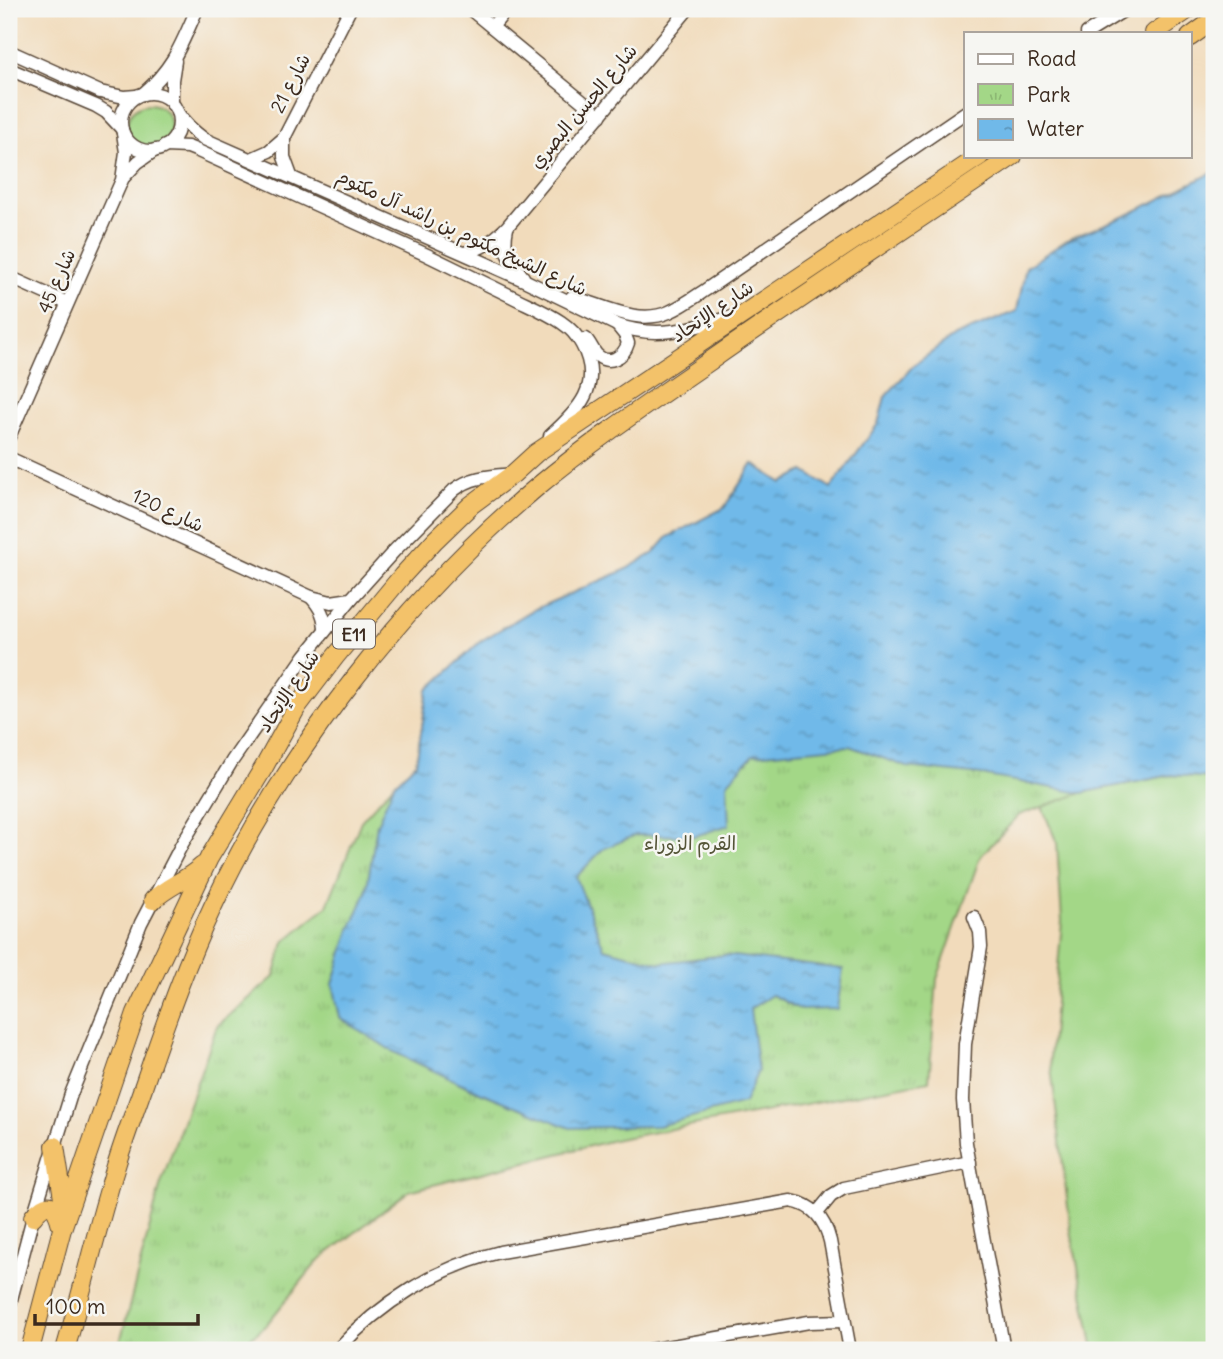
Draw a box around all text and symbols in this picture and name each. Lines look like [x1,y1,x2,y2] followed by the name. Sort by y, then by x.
[964,32,1192,158] legend
[524,39,644,175] street label: شارع الحسن البصري
[1027,45,1076,72] text: Road
[265,49,317,118] street label: شارع 21
[1027,81,1070,108] text: Park
[1027,115,1085,142] text: Water
[332,163,591,303] street label: شارع الشيخ مكتوم بن راشد آل مكتوم
[32,245,82,318] street label: شارع 45
[666,275,759,349] street label: شارع الإتحاد
[128,483,208,539] street label: شارع 120
[333,620,375,648] road number: E11
[252,645,326,738] street label: شارع الإتحاد
[644,831,736,858] park label: القرم الزوراء
[35,1282,198,1326] scale bar
[46,1293,105,1320] text: 100 m

